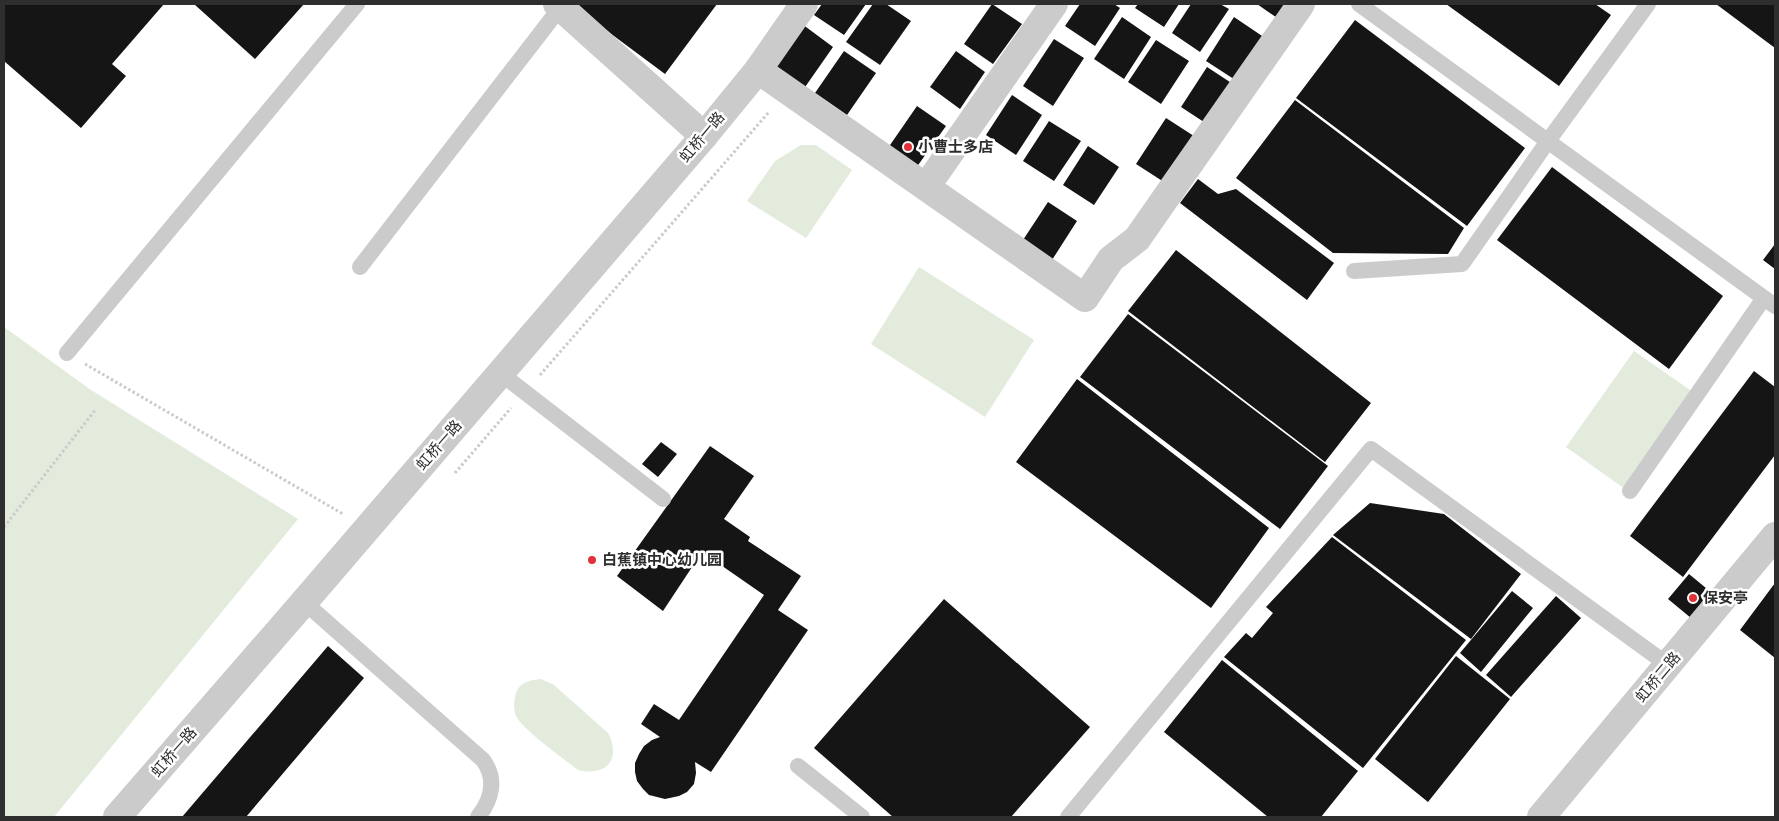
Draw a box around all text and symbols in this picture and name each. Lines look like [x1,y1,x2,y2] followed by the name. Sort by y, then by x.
[675,108,728,166] street label: 虹桥一路
[918,137,993,156] place label: 小曹士多店
[902,141,914,153] marker: 小曹士多店
[412,416,465,474] street label: 虹桥一路
[602,550,722,569] place label: 白蕉镇中心幼儿园
[586,554,598,566] marker: 白蕉镇中心幼儿园
[1703,588,1748,607] place label: 保安亭
[1687,592,1699,604] marker: 保安亭
[1631,648,1684,706] street label: 虹桥二路
[147,723,200,781] street label: 虹桥一路

